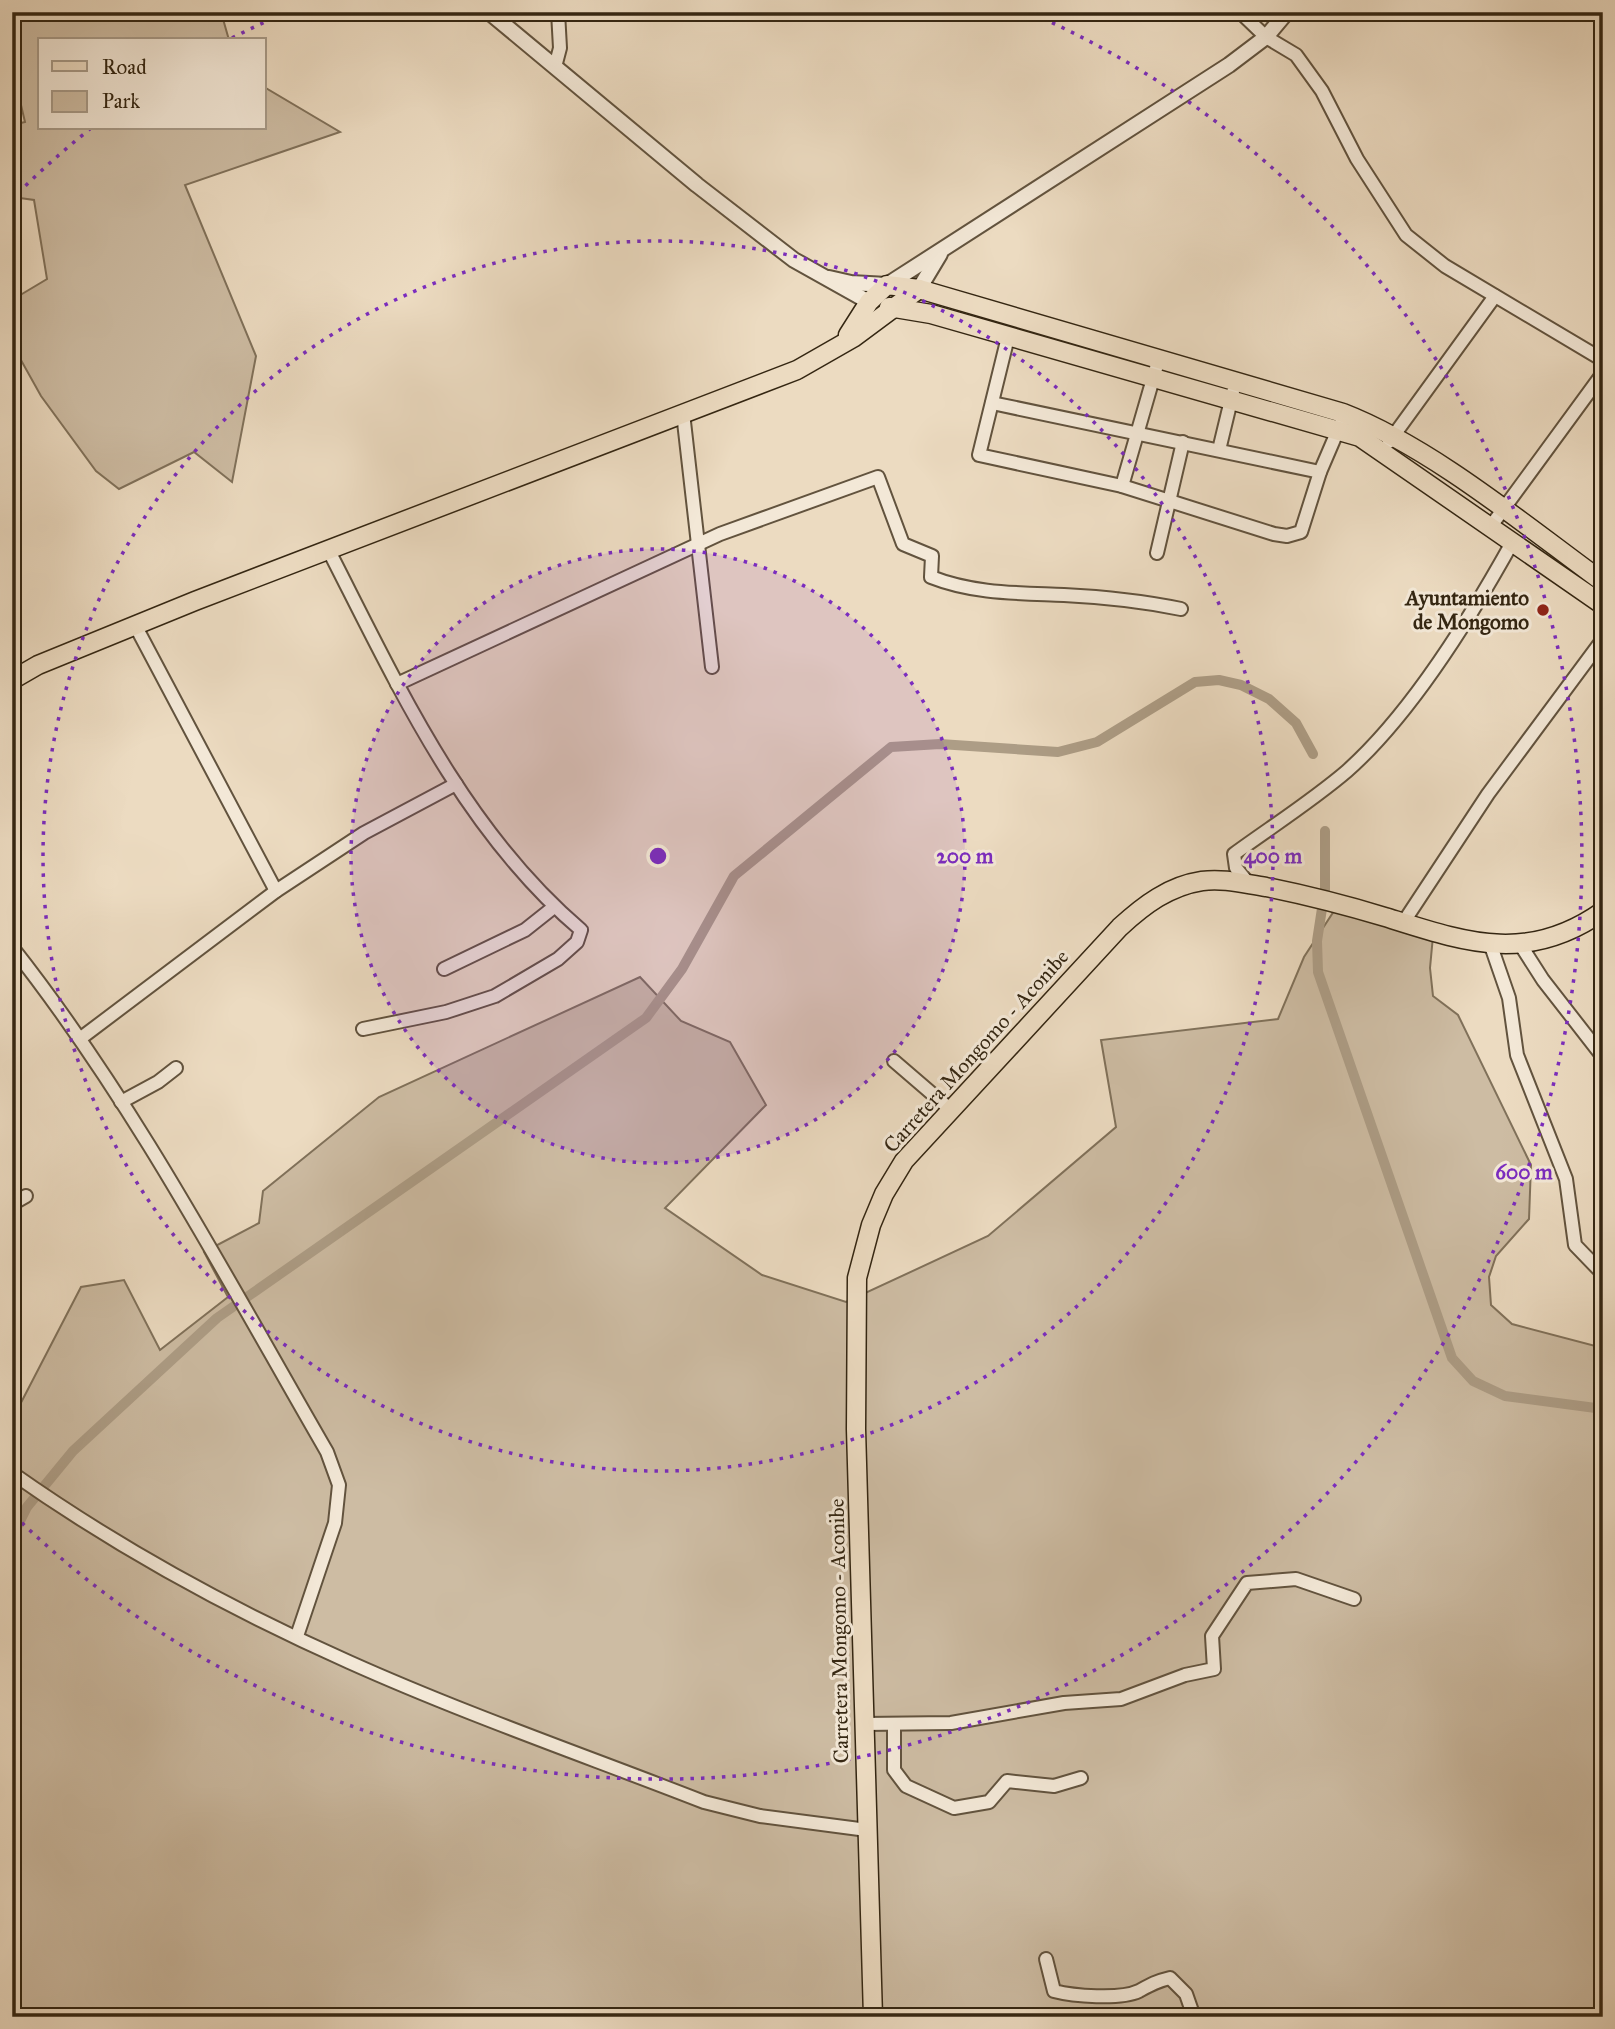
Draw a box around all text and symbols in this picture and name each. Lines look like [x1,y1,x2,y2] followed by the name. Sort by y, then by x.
[38,38,266,130] legend
[102,54,147,80] text: Road
[102,88,140,114] text: Park
[1404,585,1529,635] place label: Ayuntamiento de Mongomo
[1535,602,1551,618] marker: Ayuntamiento de Mongomo
[937,843,994,869] text: 200 m
[1244,843,1303,869] text: 400 m
[646,844,670,868] centre of rings
[878,944,1074,1158] street label: Carretera Mongomo - Aconibe
[1495,1159,1553,1185] text: 600 m
[824,1498,854,1763] street label: Carretera Mongomo - Aconibe

